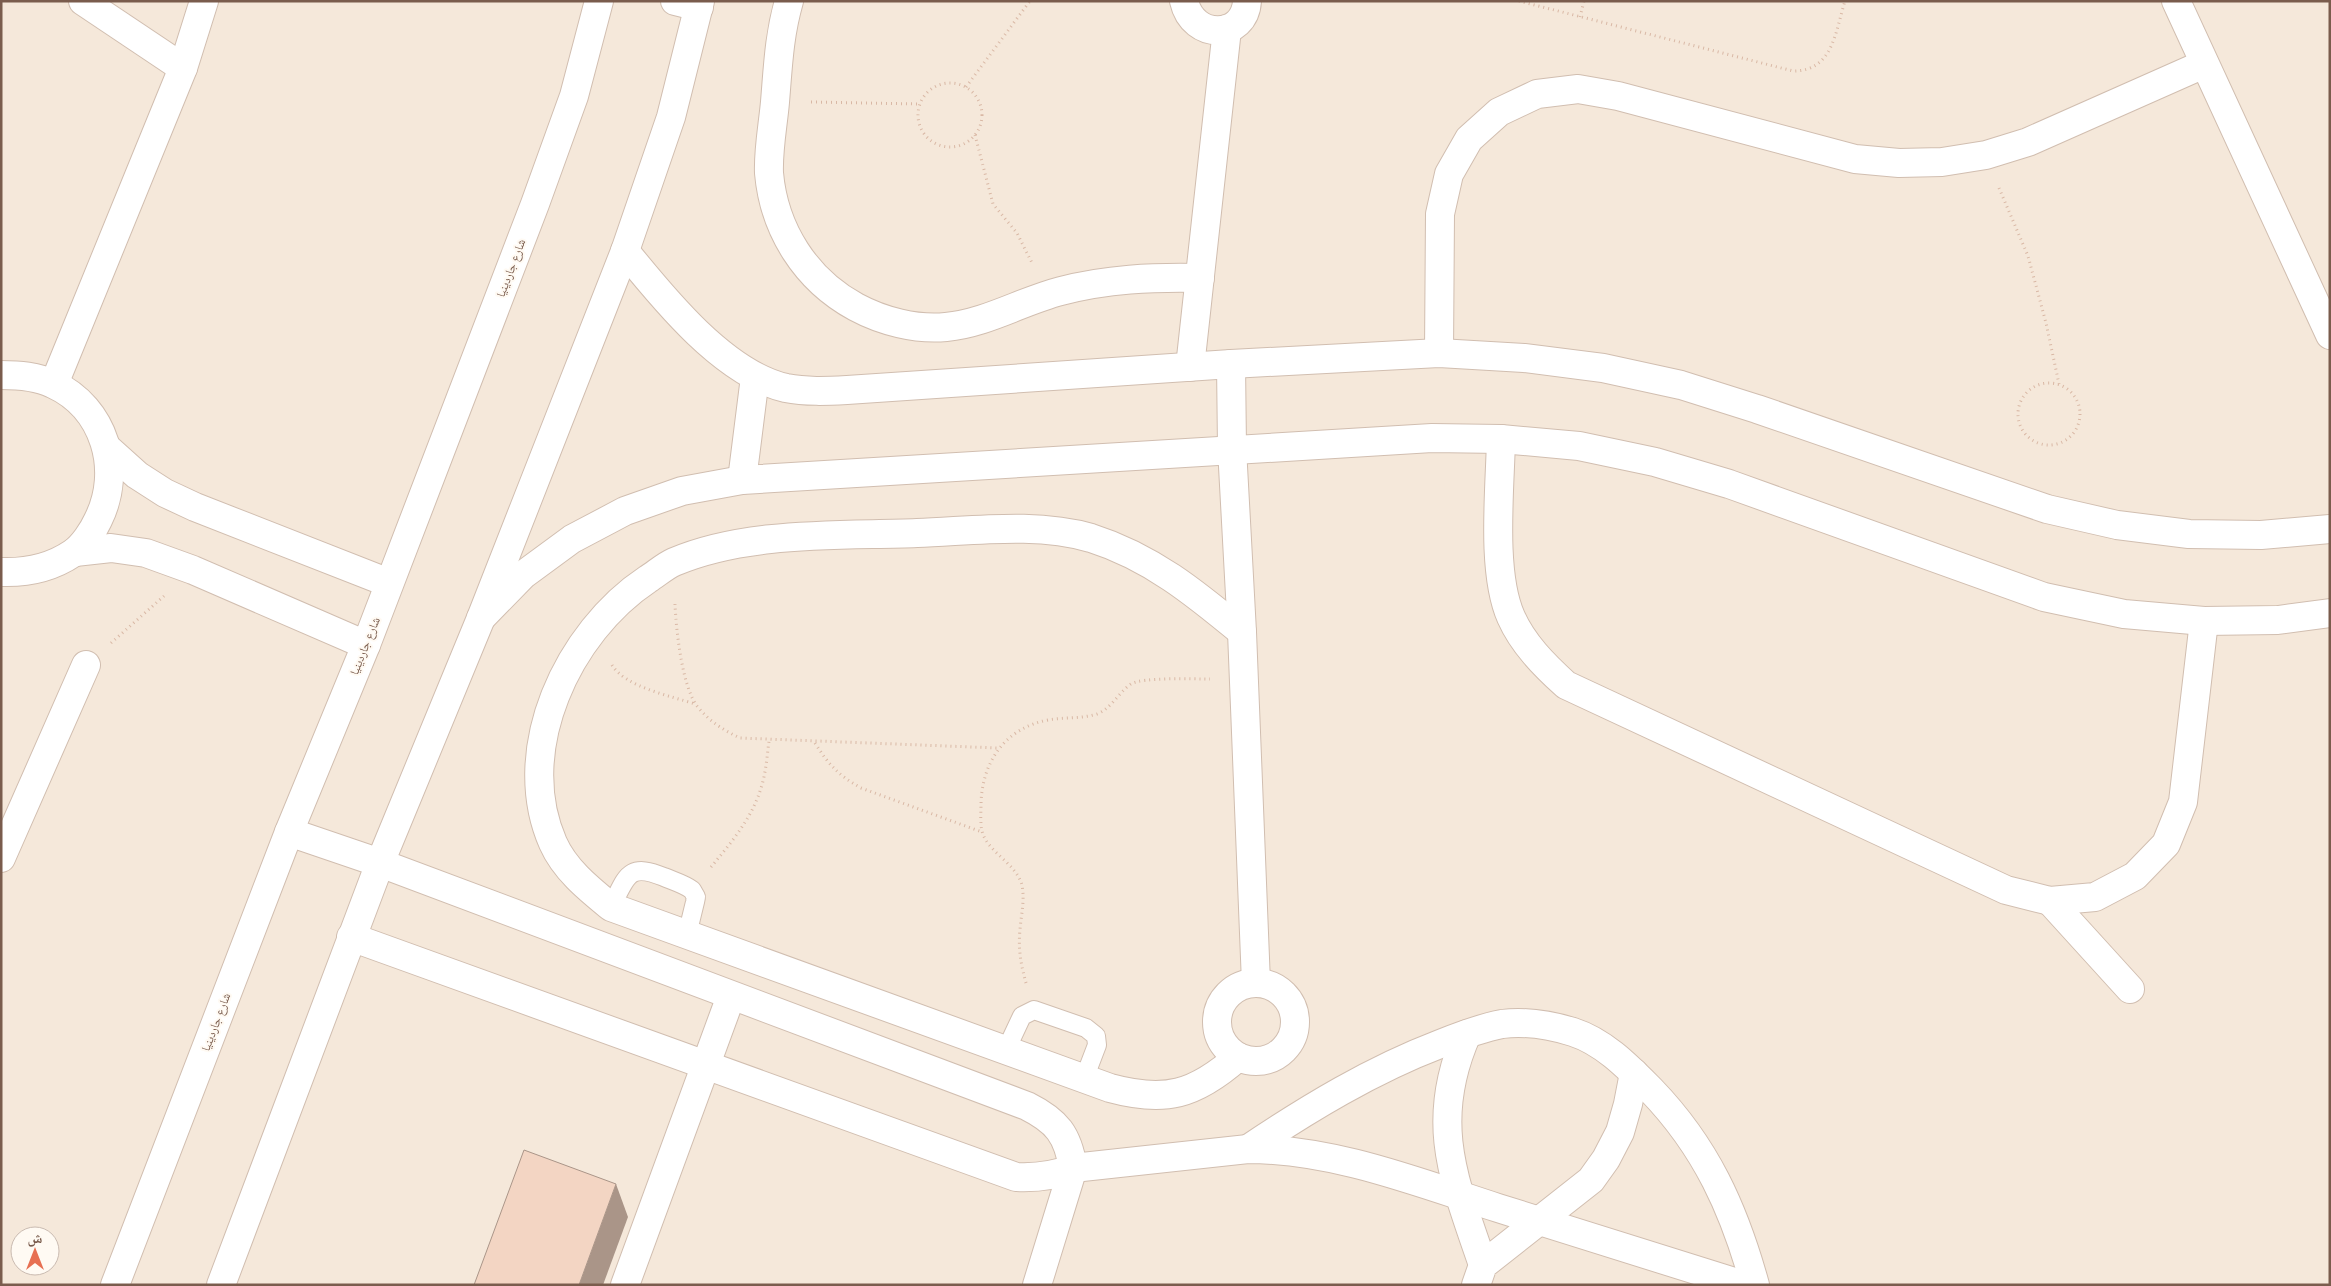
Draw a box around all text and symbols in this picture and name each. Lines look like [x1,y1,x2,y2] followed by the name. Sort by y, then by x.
[493,237,529,299] street label: شارع جاردينيا
[346,615,384,677] street label: شارع جاردينيا
[198,991,234,1053] street label: شارع جاردينيا
[10,1226,60,1276] north arrow
[28,1229,43,1247] text: ش

